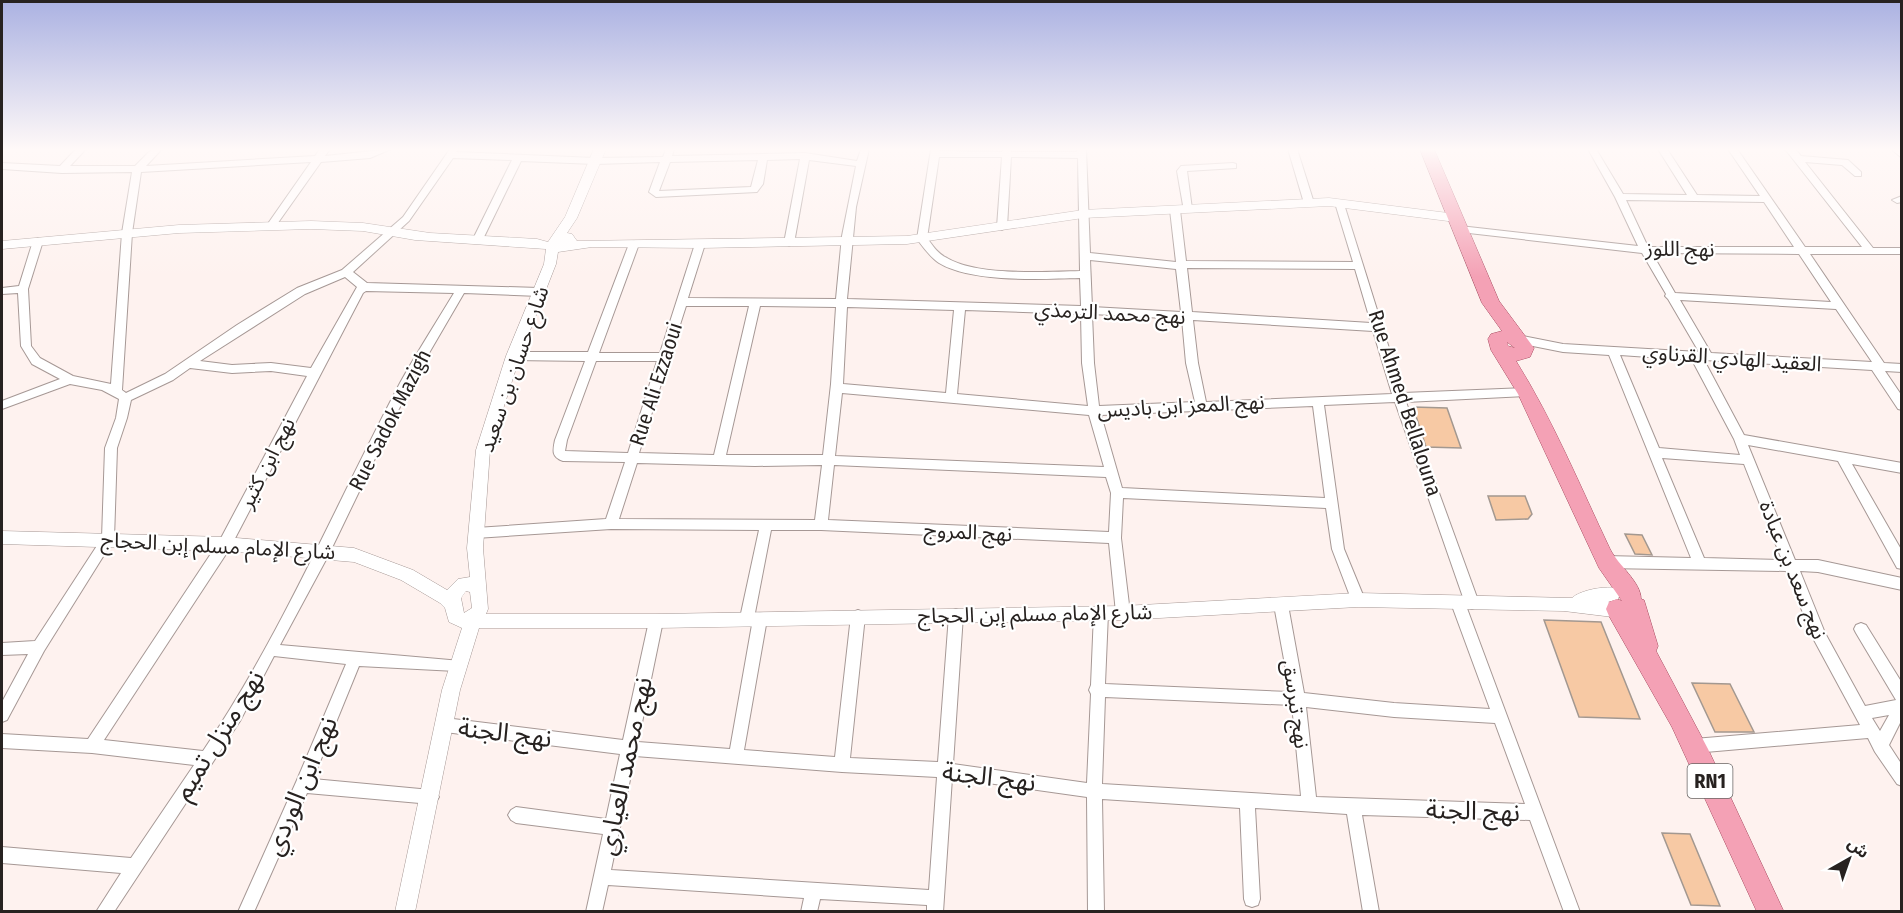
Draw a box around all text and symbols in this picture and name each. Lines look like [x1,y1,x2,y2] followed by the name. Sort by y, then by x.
[1644,235,1715,265] street label: نهج اللوز
[473,283,556,456] street label: شارع حسان بن سعيد
[1034,296,1186,333] street label: نهج محمد الترمذي
[1363,307,1447,499] street label: Rue Ahmed Bellalouna
[624,319,688,449] street label: Rue Ali Ezzaoui
[1641,339,1822,380] street label: العقيد الهادي القرناوي
[343,345,437,495] street label: Rue Sadok Mazigh
[1097,389,1265,425] street label: نهج المعز ابن باديس
[233,413,303,515] street label: نهج ابن كثير
[1752,497,1833,644] street label: نهج سعد بن عبادة
[923,517,1013,549] street label: نهج المروج
[100,527,336,568] street label: شارع اﻹمام مسلم إبن الحجاج
[917,599,1153,632] street label: شارع اﻹمام مسلم إبن الحجاج
[1275,658,1315,750] street label: نهج تبرسق
[167,664,275,808] street label: نهج منزل تميم
[591,674,663,859] street label: نهج محمد العياري
[258,712,348,862] street label: نهج ابن الوردي
[456,712,554,758] street label: نهج الجنة
[940,756,1038,802] street label: نهج الجنة
[1688,764,1732,798] road number: RN1
[1425,794,1521,832] street label: نهج الجنة
[1819,829,1879,889] north arrow
[1844,834,1873,862] text: ش

